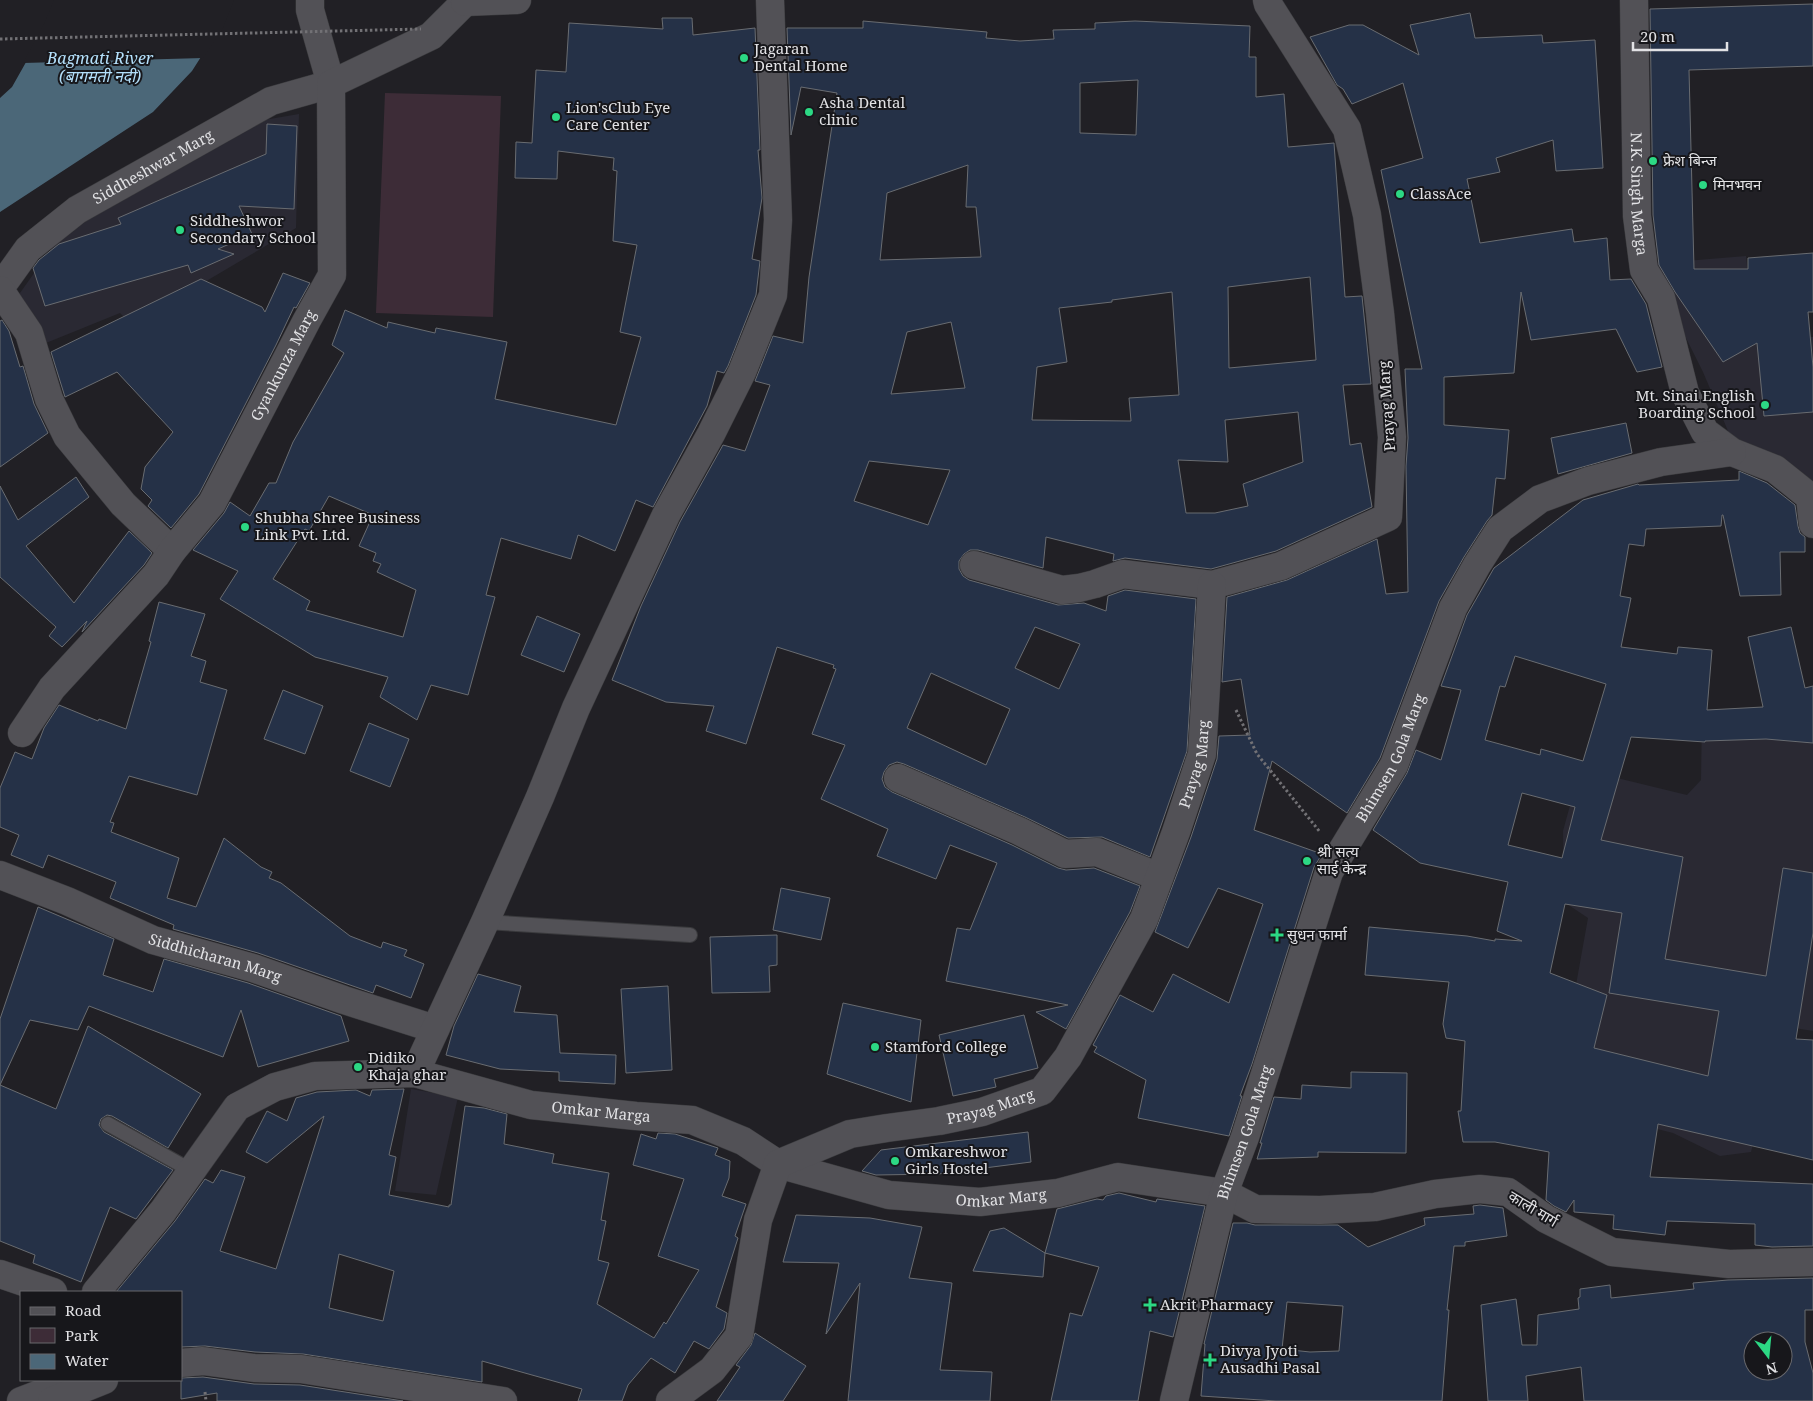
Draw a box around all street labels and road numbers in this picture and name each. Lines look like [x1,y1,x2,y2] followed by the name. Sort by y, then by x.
[89,124,217,208] street label: Siddheshwar Marg
[1627,132,1653,257] street label: N.K. Singh Marga
[245,306,320,424] street label: Gyankunza Marg
[1373,360,1399,452] street label: Prayag Marg
[1351,690,1429,826] street label: Bhimsen Gola Marg
[1174,719,1213,811] street label: Prayag Marg
[146,928,285,986] street label: Siddhicharan Marg
[1212,1062,1276,1201] street label: Bhimsen Gola Marg
[945,1084,1037,1128] street label: Prayag Marg
[551,1096,651,1126] street label: Omkar Marga
[955,1183,1047,1211] street label: Omkar Marg
[1505,1185,1563,1231] street label: काली मार्ग

